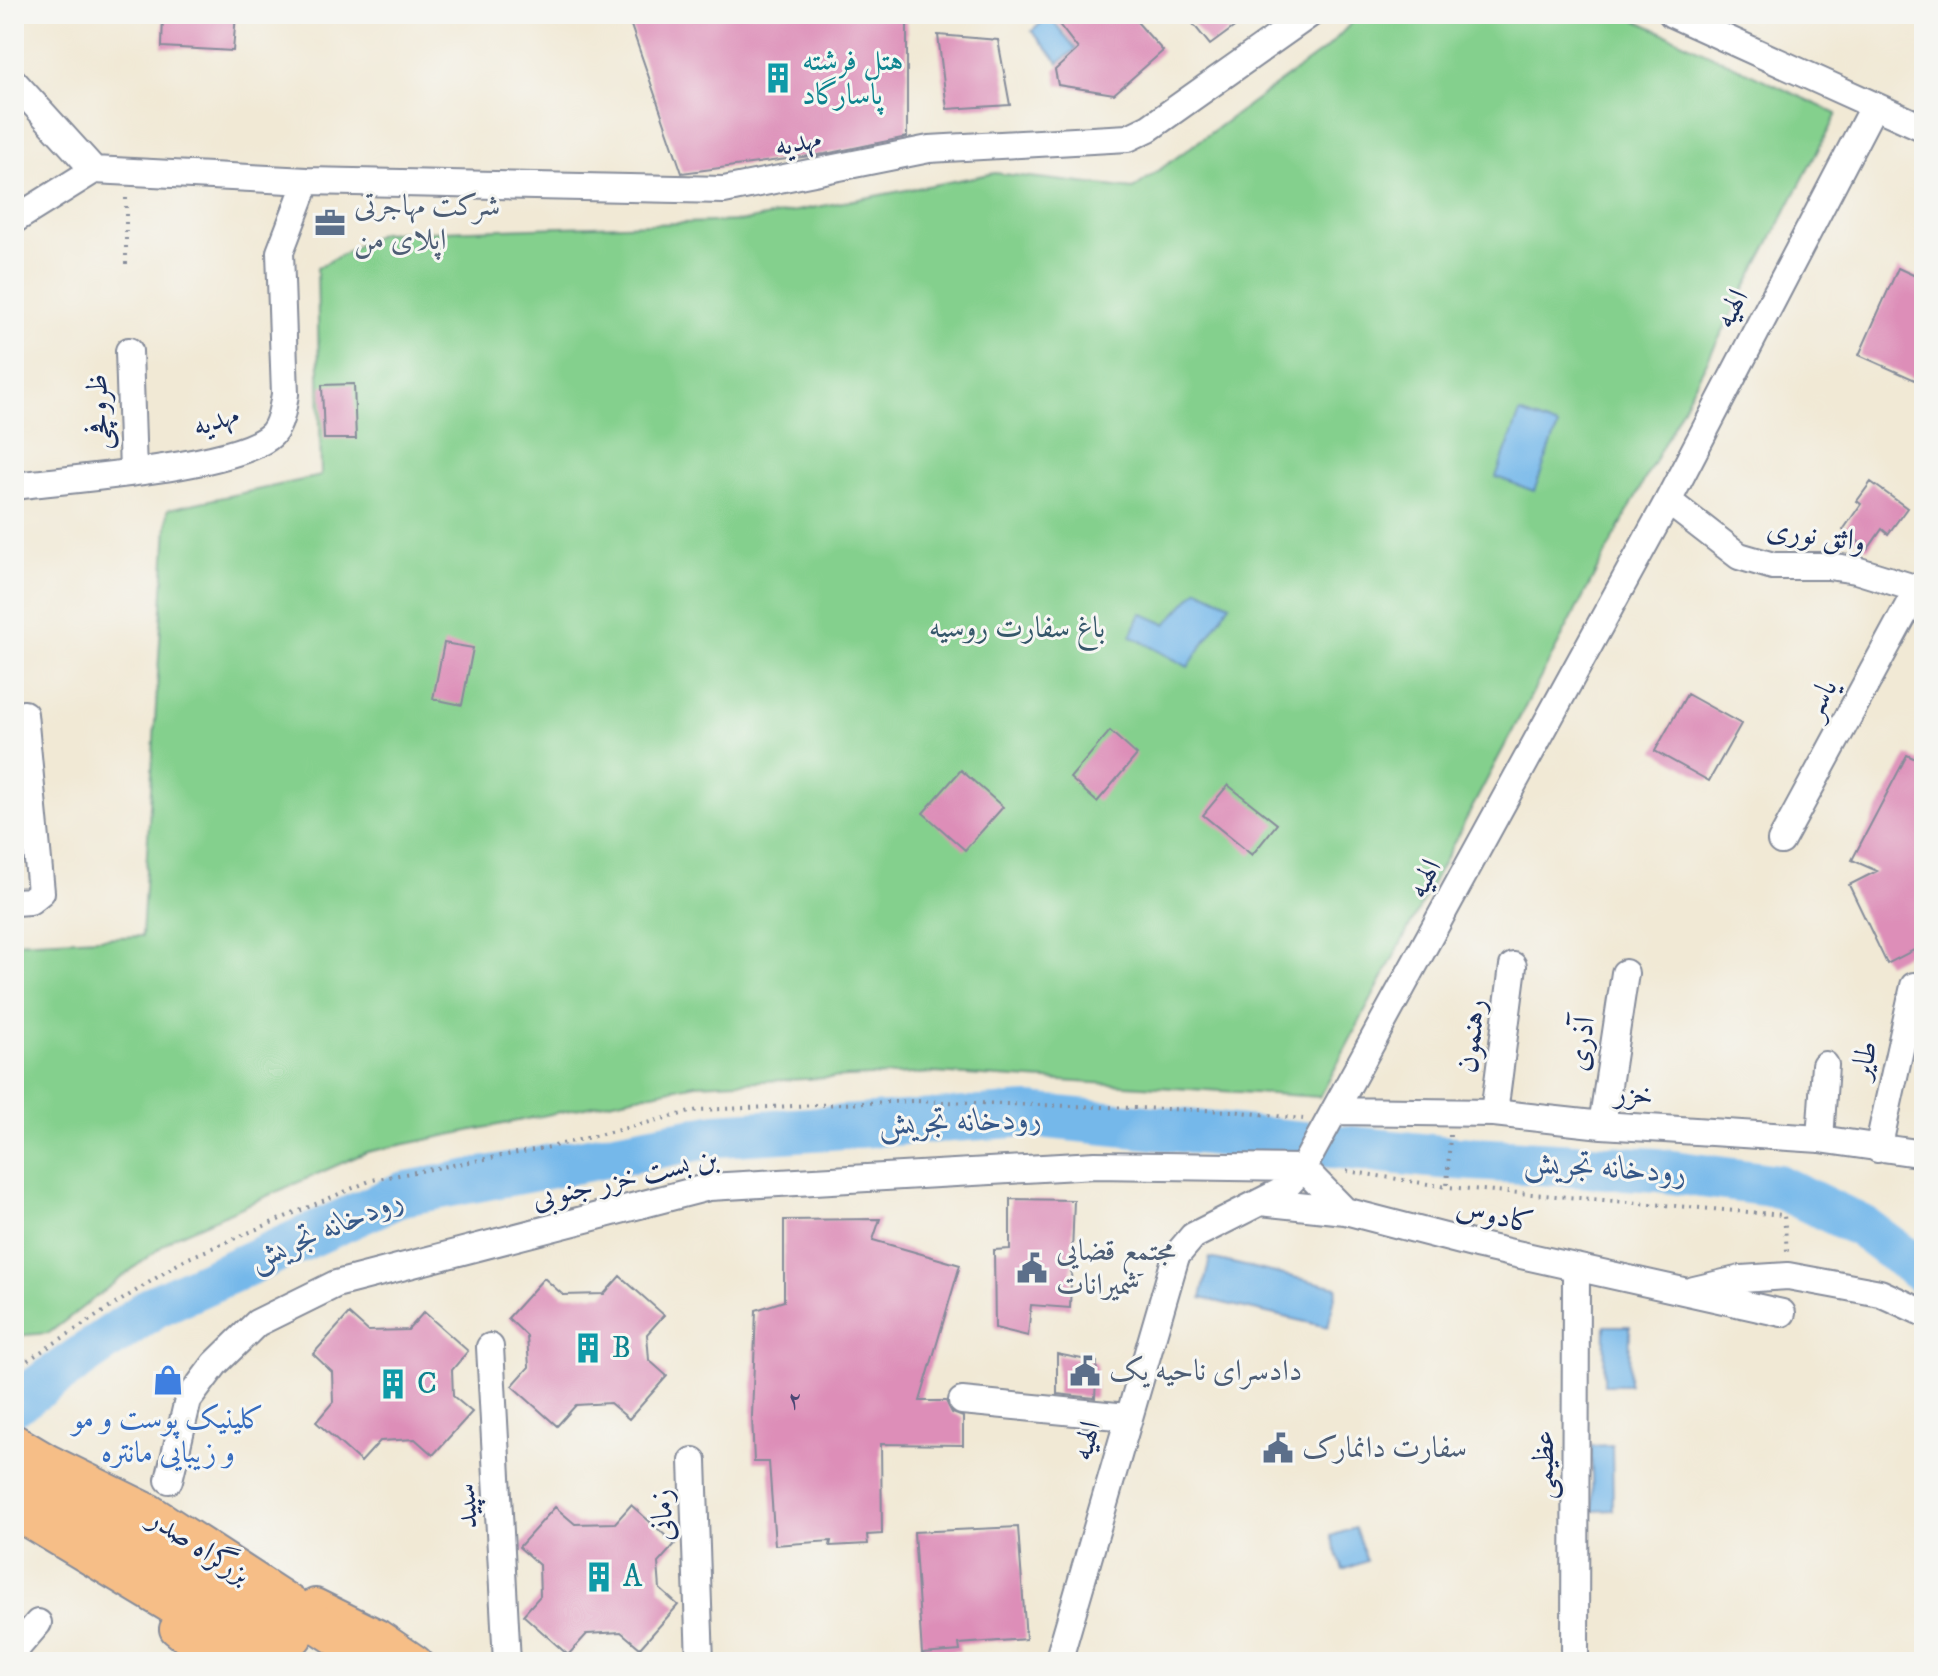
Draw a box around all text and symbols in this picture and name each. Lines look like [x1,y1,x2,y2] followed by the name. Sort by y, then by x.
[802,43,904,115] place label: هتل فرشته پاسارگاد
[761,61,795,95] building icon: هتل فرشته پاسارگاد
[771,120,825,166] street label: مهدیه
[354,188,500,260] place label: شرکت مهاجرتی اپلای من
[313,206,347,240] office icon: شرکت مهاجرتی اپلای من
[1706,283,1758,335] street label: الهیه
[79,373,119,451] street label: ظروفچی
[188,396,244,446] street label: مهدیه
[1764,511,1868,561] street label: واثق نوری
[929,610,1105,652] park label: باغ سفارت روسیه
[1794,672,1847,728] street label: یاسر
[1399,853,1451,905] street label: الهیه
[1449,997,1495,1075] street label: رهنمون
[1559,1011,1605,1074] street label: آذری
[1842,1038,1887,1085] street label: طایر
[1611,1075,1654,1115] street label: خزر
[877,1099,1043,1145] water label: رودخانه تجریش
[528,1140,722,1219] street label: بن بست خزر جنوبی
[1522,1142,1688,1194] water label: رودخانه تجریش
[243,1180,409,1280] water label: رودخانه تجریش
[1453,1189,1537,1243] street label: کادوس
[1056,1233,1176,1304] place label: مجتمع قضایی شمیرانات
[1015,1251,1049,1285] public building icon: مجتمع قضایی شمیرانات
[612,1330,631,1367] place label: B
[571,1331,605,1365] building icon: B
[1109,1353,1302,1390] place label: دادسرای ناحیه یک
[1068,1354,1102,1388] public building icon: دادسرای ناحیه یک
[151,1363,185,1397] shop icon: کلینیک پوست و مو و زیبایی مانتره
[417,1366,437,1403] place label: C
[376,1367,410,1401] building icon: C
[787,1384,803,1417] house number: ۲
[69,1401,264,1472] place label: کلینیک پوست و مو و زیبایی مانتره
[1064,1417,1110,1465] street label: الهیه
[1302,1430,1467,1467] place label: سفارت دانمارک
[1526,1430,1563,1500] street label: عظیمی
[1261,1431,1295,1465] public building icon: سفارت دانمارک
[447,1482,488,1530] street label: سپید
[644,1488,682,1542] street label: زمانی
[139,1496,258,1594] street label: بزرگراه صدر
[623,1559,643,1596] place label: A
[582,1560,616,1594] building icon: A

